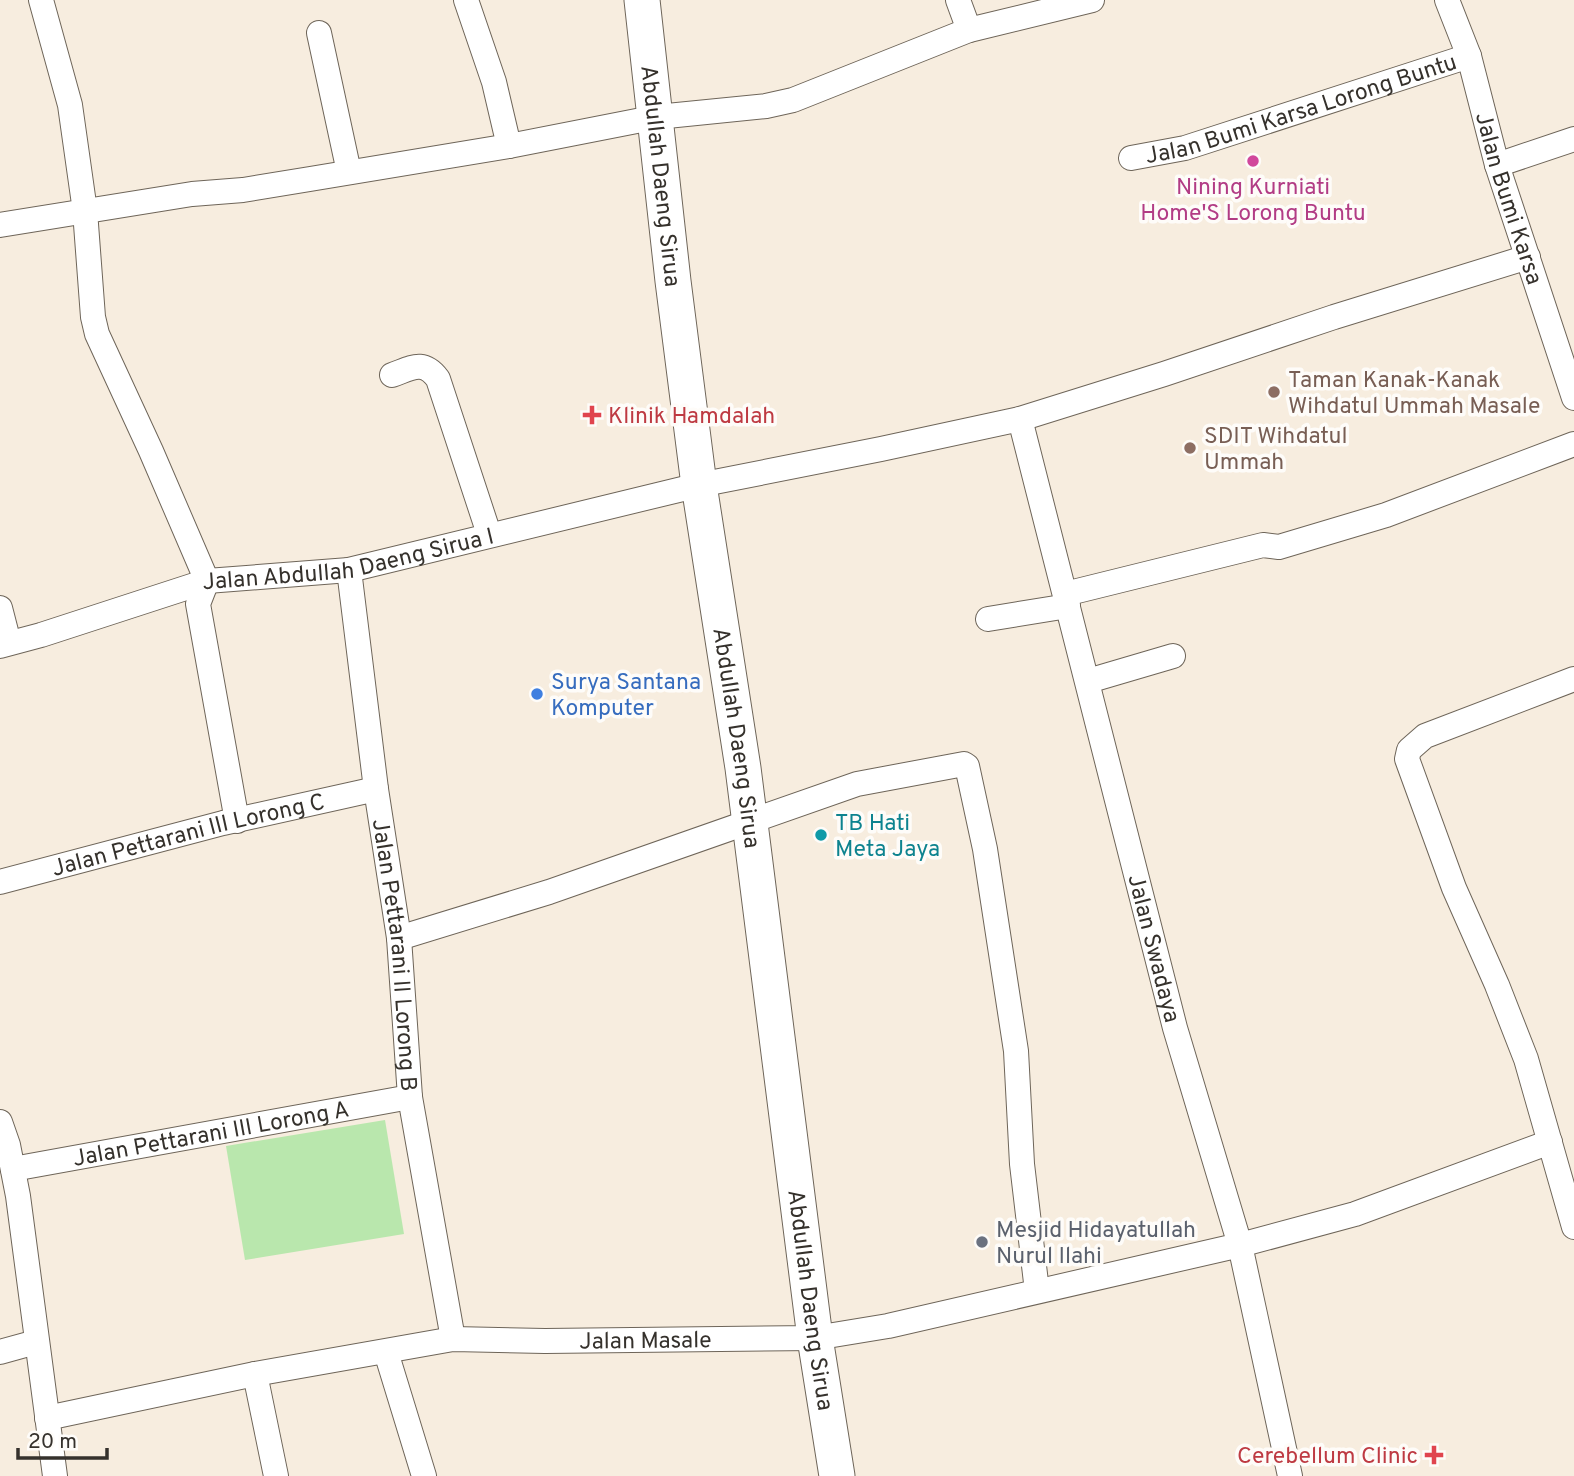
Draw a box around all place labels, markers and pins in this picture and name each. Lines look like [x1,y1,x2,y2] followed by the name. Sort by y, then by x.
[1245,153,1261,169] marker: Nining Kurniati Home'S Lorong Buntu
[1140,174,1366,229] place label: Nining Kurniati Home'S Lorong Buntu
[1288,367,1540,422] place label: Taman Kanak-Kanak Wihdatul Ummah Masale
[1266,384,1282,400] marker: Taman Kanak-Kanak Wihdatul Ummah Masale
[608,403,775,432] place label: Klinik Hamdalah
[582,405,602,425] marker: Klinik Hamdalah
[1204,423,1347,478] place label: SDIT Wihdatul Ummah
[1182,440,1198,456] marker: SDIT Wihdatul Ummah
[551,669,701,724] place label: Surya Santana Komputer
[529,686,545,702] marker: Surya Santana Komputer
[835,810,940,865] place label: TB Hati Meta Jaya
[813,827,829,843] marker: TB Hati Meta Jaya
[996,1217,1196,1272] place label: Mesjid Hidayatullah Nurul Ilahi
[974,1234,990,1250] marker: Mesjid Hidayatullah Nurul Ilahi
[1237,1443,1418,1472] place label: Cerebellum Clinic
[1424,1445,1444,1465] marker: Cerebellum Clinic

